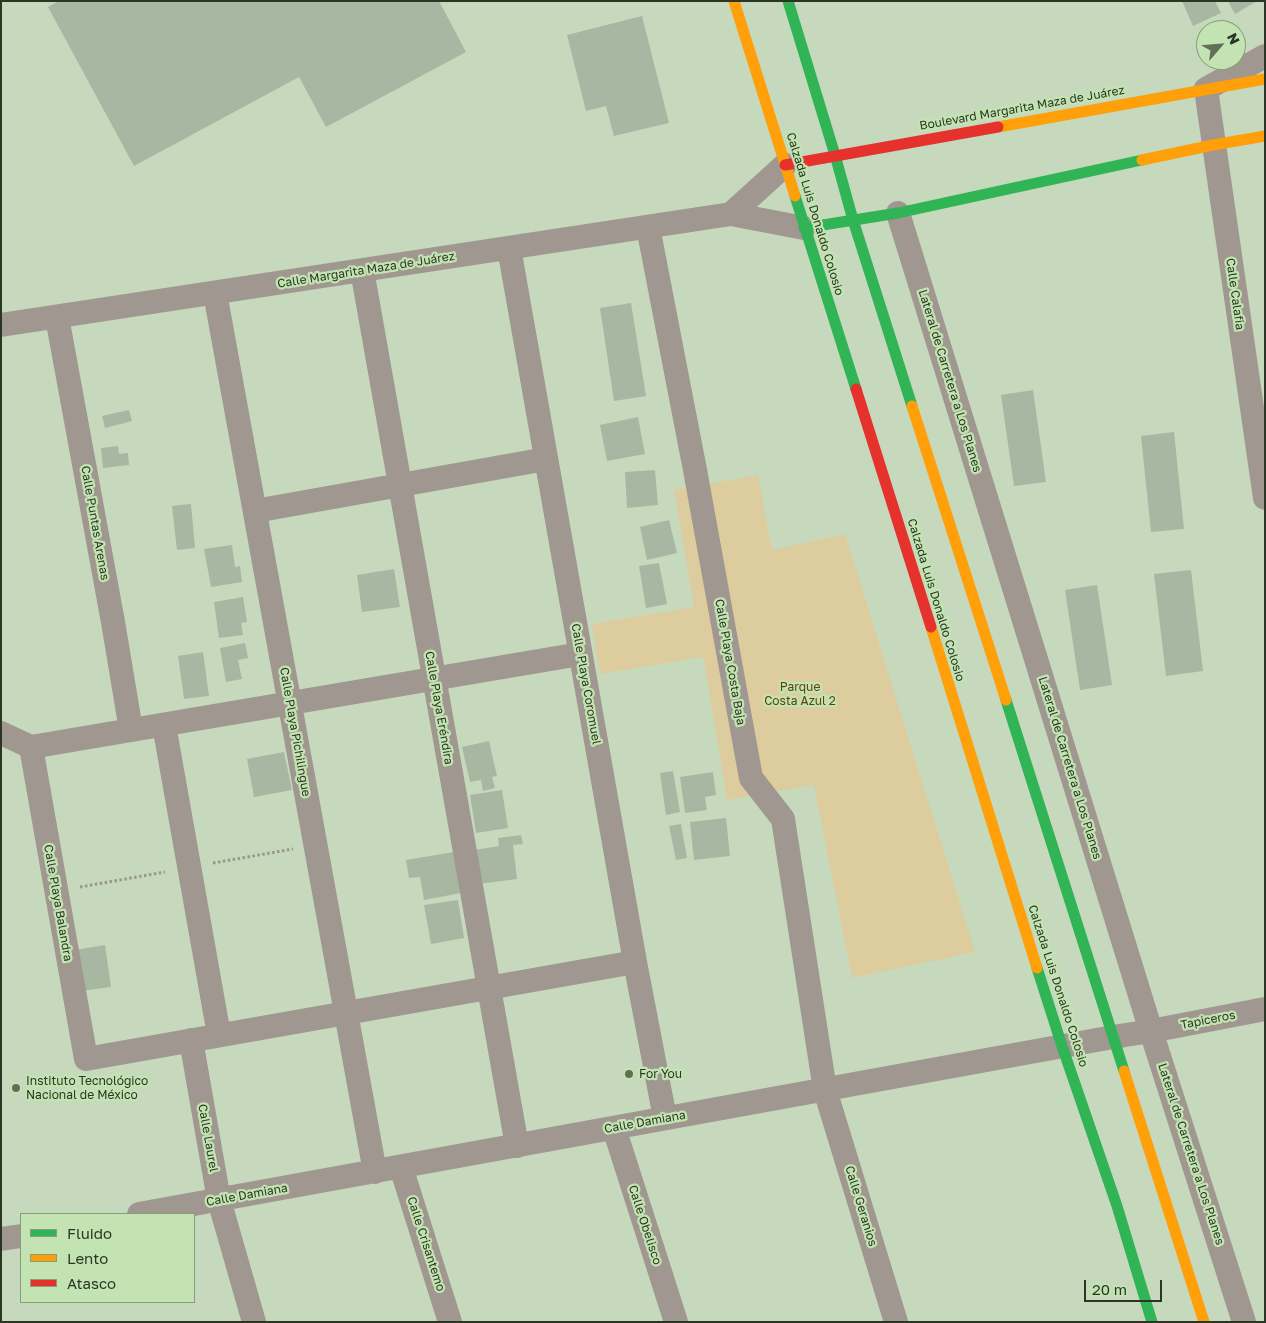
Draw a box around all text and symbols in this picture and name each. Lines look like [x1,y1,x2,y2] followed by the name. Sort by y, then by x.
[1196,20,1246,70] north arrow
[1224,30,1244,47] text: N
[918,83,1126,133] street label: Boulevard Margarita Maza de Juárez
[783,131,847,297] street label: Calzada Luis Donaldo Colosio
[276,249,456,291] street label: Calle Margarita Maza de Juárez
[1223,257,1247,331] street label: Calle Calafia
[915,288,985,474] street label: Lateral de Carretera a Los Planes
[78,465,112,581] street label: Calle Puntas Arenas
[904,517,968,683] street label: Calzada Luis Donaldo Colosio
[712,598,748,726] street label: Calle Playa Costa Baja
[568,622,604,746] street label: Calle Playa Coromuel
[422,650,456,766] street label: Calle Playa Eréndira
[277,666,313,798] street label: Calle Playa Pichilingue
[1035,675,1105,861] street label: Lateral de Carretera a Los Planes
[764,680,836,708] park label: Parque Costa Azul 2
[41,843,75,963] street label: Calle Playa Balandra
[1025,903,1091,1069] street label: Calzada Luis Donaldo Colosio
[1179,1008,1237,1032] street label: Tapiceros
[1155,1061,1227,1247] street label: Lateral de Carretera a Los Planes
[639,1067,682,1081] place label: For You
[623,1068,635,1080] marker: For You
[26,1074,148,1102] place label: Instituto Tecnológico Nacional de México
[10,1082,22,1094] marker: Instituto Tecnológico Nacional de México
[195,1103,221,1173] street label: Calle Laurel
[603,1108,687,1136] street label: Calle Damiana
[842,1164,880,1248] street label: Calle Geranios
[205,1181,289,1209] street label: Calle Damiana
[625,1183,665,1267] street label: Calle Obelisco
[404,1195,448,1293] street label: Calle Crisantemo
[20,1213,195,1303] legend
[67,1224,112,1242] text: Fluido
[67,1249,108,1267] text: Lento
[1086,1270,1164,1302] scale bar
[67,1274,116,1292] text: Atasco
[1092,1280,1127,1298] text: 20 m

